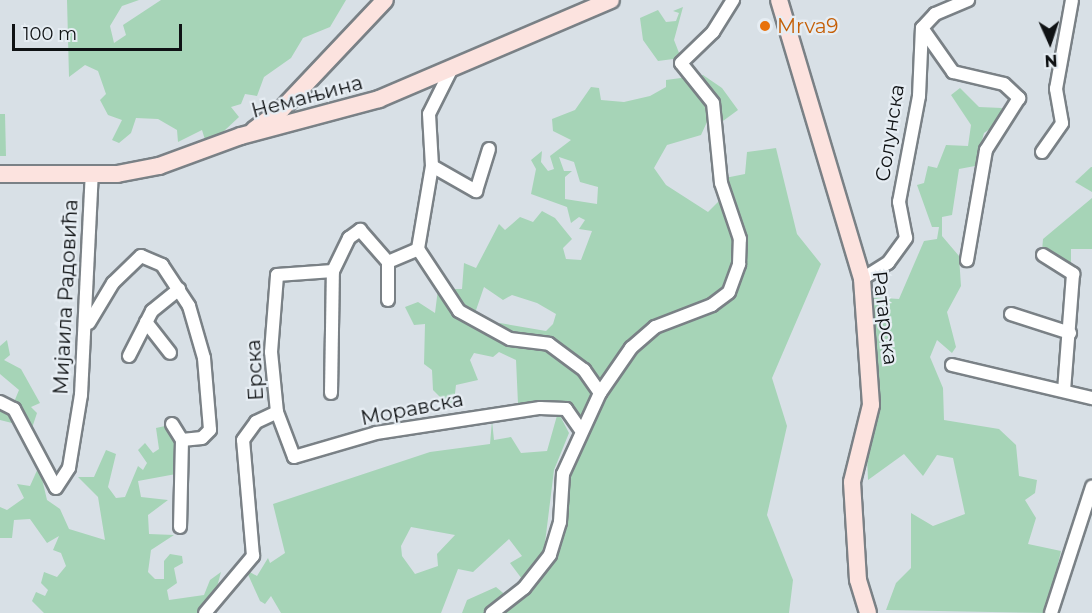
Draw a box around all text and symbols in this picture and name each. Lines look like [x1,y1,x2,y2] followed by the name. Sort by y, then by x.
[15,12,184,50] scale bar
[1020,12,1080,72] north arrow
[777,14,839,38] place label: Mrva9
[758,19,772,33] marker: Mrva9
[23,23,77,45] text: 100 m
[1044,51,1058,70] text: N
[249,71,365,123] street label: Немањина
[870,83,910,183] street label: Солунска
[49,199,83,395] street label: Мијаила Радовића
[867,270,903,366] street label: Ратарска
[241,339,269,401] street label: Ерска
[359,387,465,431] street label: Моравска

